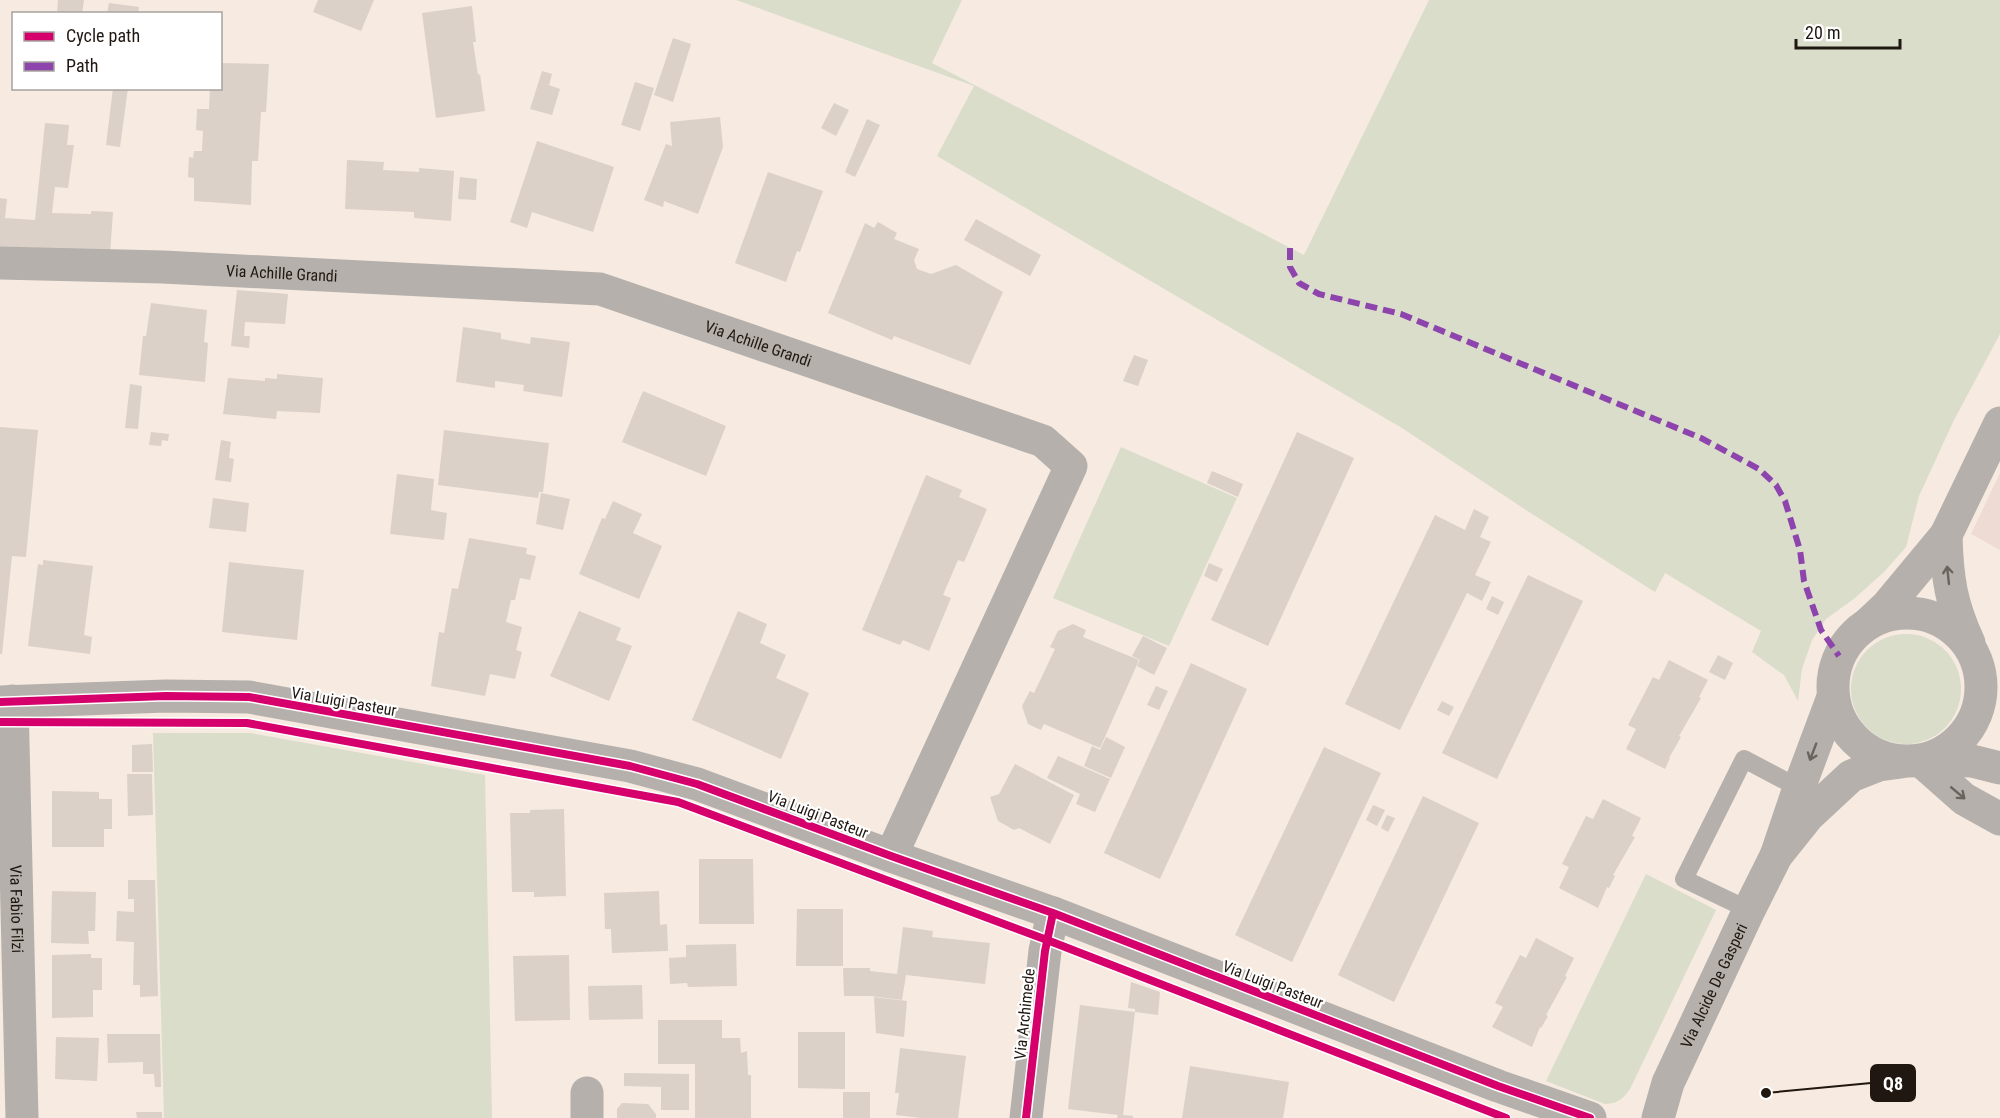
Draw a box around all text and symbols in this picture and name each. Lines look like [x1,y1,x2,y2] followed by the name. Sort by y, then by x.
[12,12,222,90] legend
[1796,12,1900,50] scale bar
[1805,22,1840,43] text: 20 m
[66,25,140,46] text: Cycle path
[66,55,99,76] text: Path
[226,261,338,286] street label: Via Achille Grandi
[702,317,814,371] street label: Via Achille Grandi
[1942,566,1953,586] one-way arrow
[290,683,398,720] street label: Via Luigi Pasteur
[1807,742,1818,761] one-way arrow
[765,787,871,842] street label: Via Luigi Pasteur
[1950,787,1966,800] one-way arrow
[6,865,27,953] street label: Via Fabio Filzi
[1677,920,1751,1051] street label: Via Alcide De Gasperi
[1220,957,1326,1012] street label: Via Luigi Pasteur
[1010,967,1039,1061] street label: Via Archimede
[1871,1065,1915,1101] callout: Q8
[1883,1073,1903,1094] text: Q8

